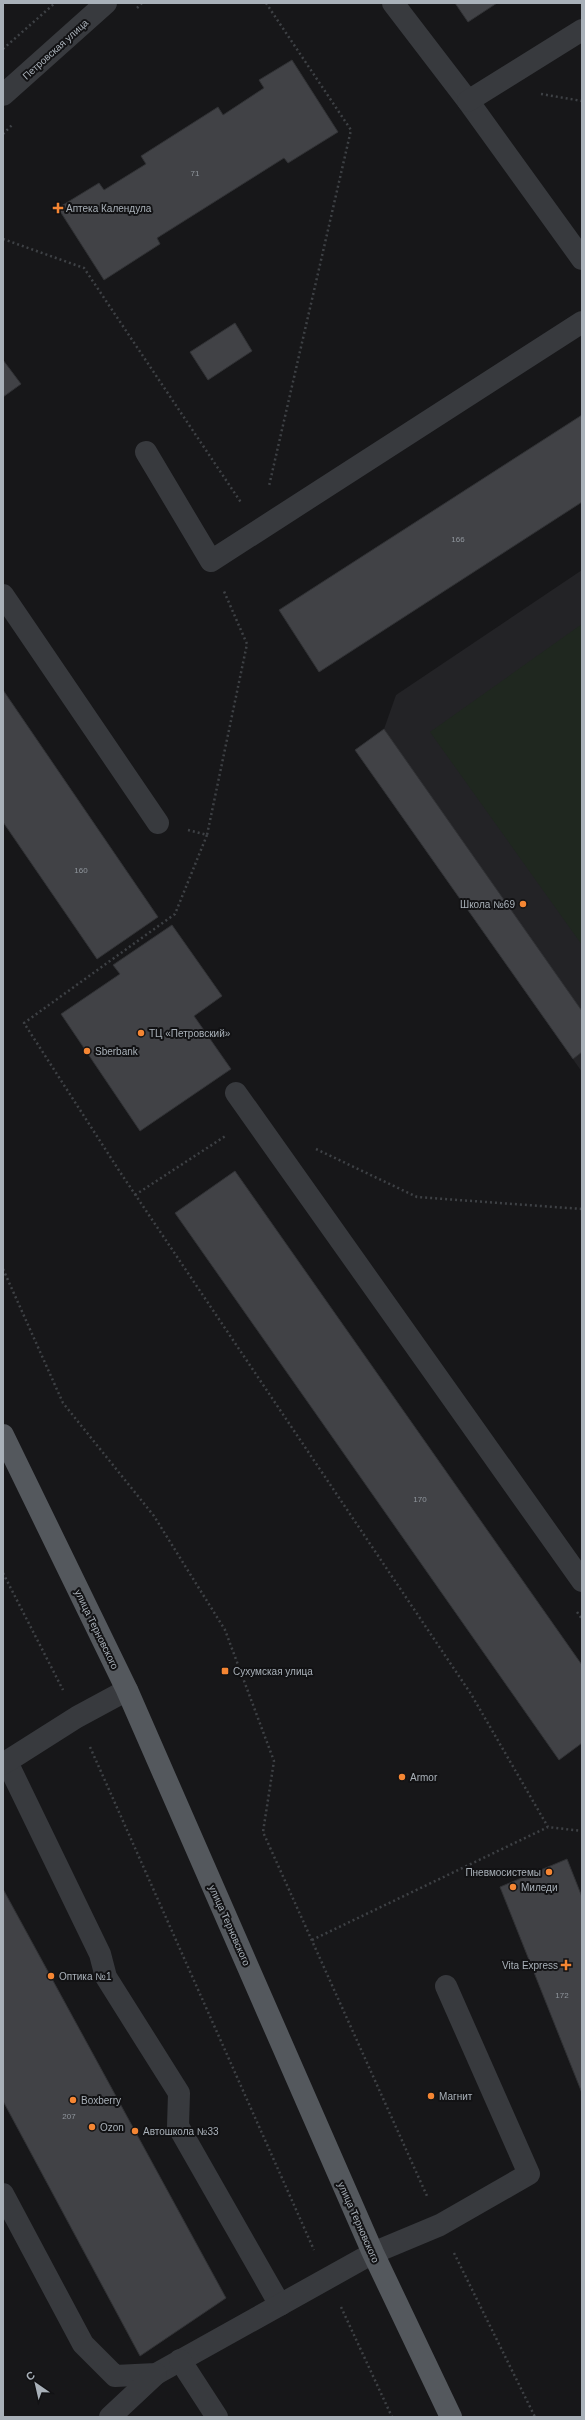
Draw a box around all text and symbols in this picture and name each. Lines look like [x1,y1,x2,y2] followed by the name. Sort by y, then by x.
[20,17,91,82] street label: Петровская улица
[191,169,200,178] house number: 71
[53,203,63,213] marker: Аптека Календула
[66,203,152,214] place label: Аптека Календула
[451,535,465,544] house number: 166
[74,866,88,875] house number: 160
[460,899,515,910] place label: Школа №69
[518,899,528,909] marker: Школа №69
[136,1028,146,1038] marker: ТЦ «Петровский»
[149,1028,231,1039] place label: ТЦ «Петровский»
[82,1046,92,1056] marker: Sberbank
[95,1046,139,1057] place label: Sberbank
[413,1495,427,1504] house number: 170
[72,1588,121,1671] street label: улица Терновского
[220,1666,230,1676] marker: Сухумская улица
[233,1666,313,1677] place label: Сухумская улица
[397,1772,407,1782] marker: Armor
[410,1772,438,1783] place label: Armor
[465,1867,541,1878] place label: Пневмосистемы
[544,1867,554,1877] marker: Пневмосистемы
[508,1882,518,1892] marker: Миледи
[521,1882,558,1893] place label: Миледи
[207,1883,252,1968] street label: улица Терновского
[502,1960,558,1971] place label: Vita Express
[561,1960,571,1970] marker: Vita Express
[46,1971,56,1981] marker: Оптика №1
[59,1971,112,1982] place label: Оптика №1
[555,1991,569,2000] house number: 172
[426,2091,436,2101] marker: Магнит
[439,2091,473,2102] place label: Магнит
[68,2095,78,2105] marker: Boxberry
[81,2095,121,2106] place label: Boxberry
[62,2112,76,2121] house number: 207
[87,2122,97,2132] marker: Ozon
[100,2122,124,2133] place label: Ozon
[130,2126,140,2136] marker: Автошкола №33
[143,2126,219,2137] place label: Автошкола №33
[336,2180,381,2265] street label: улица Терновского
[16,2364,56,2404] north arrow
[24,2368,37,2383] text: С

